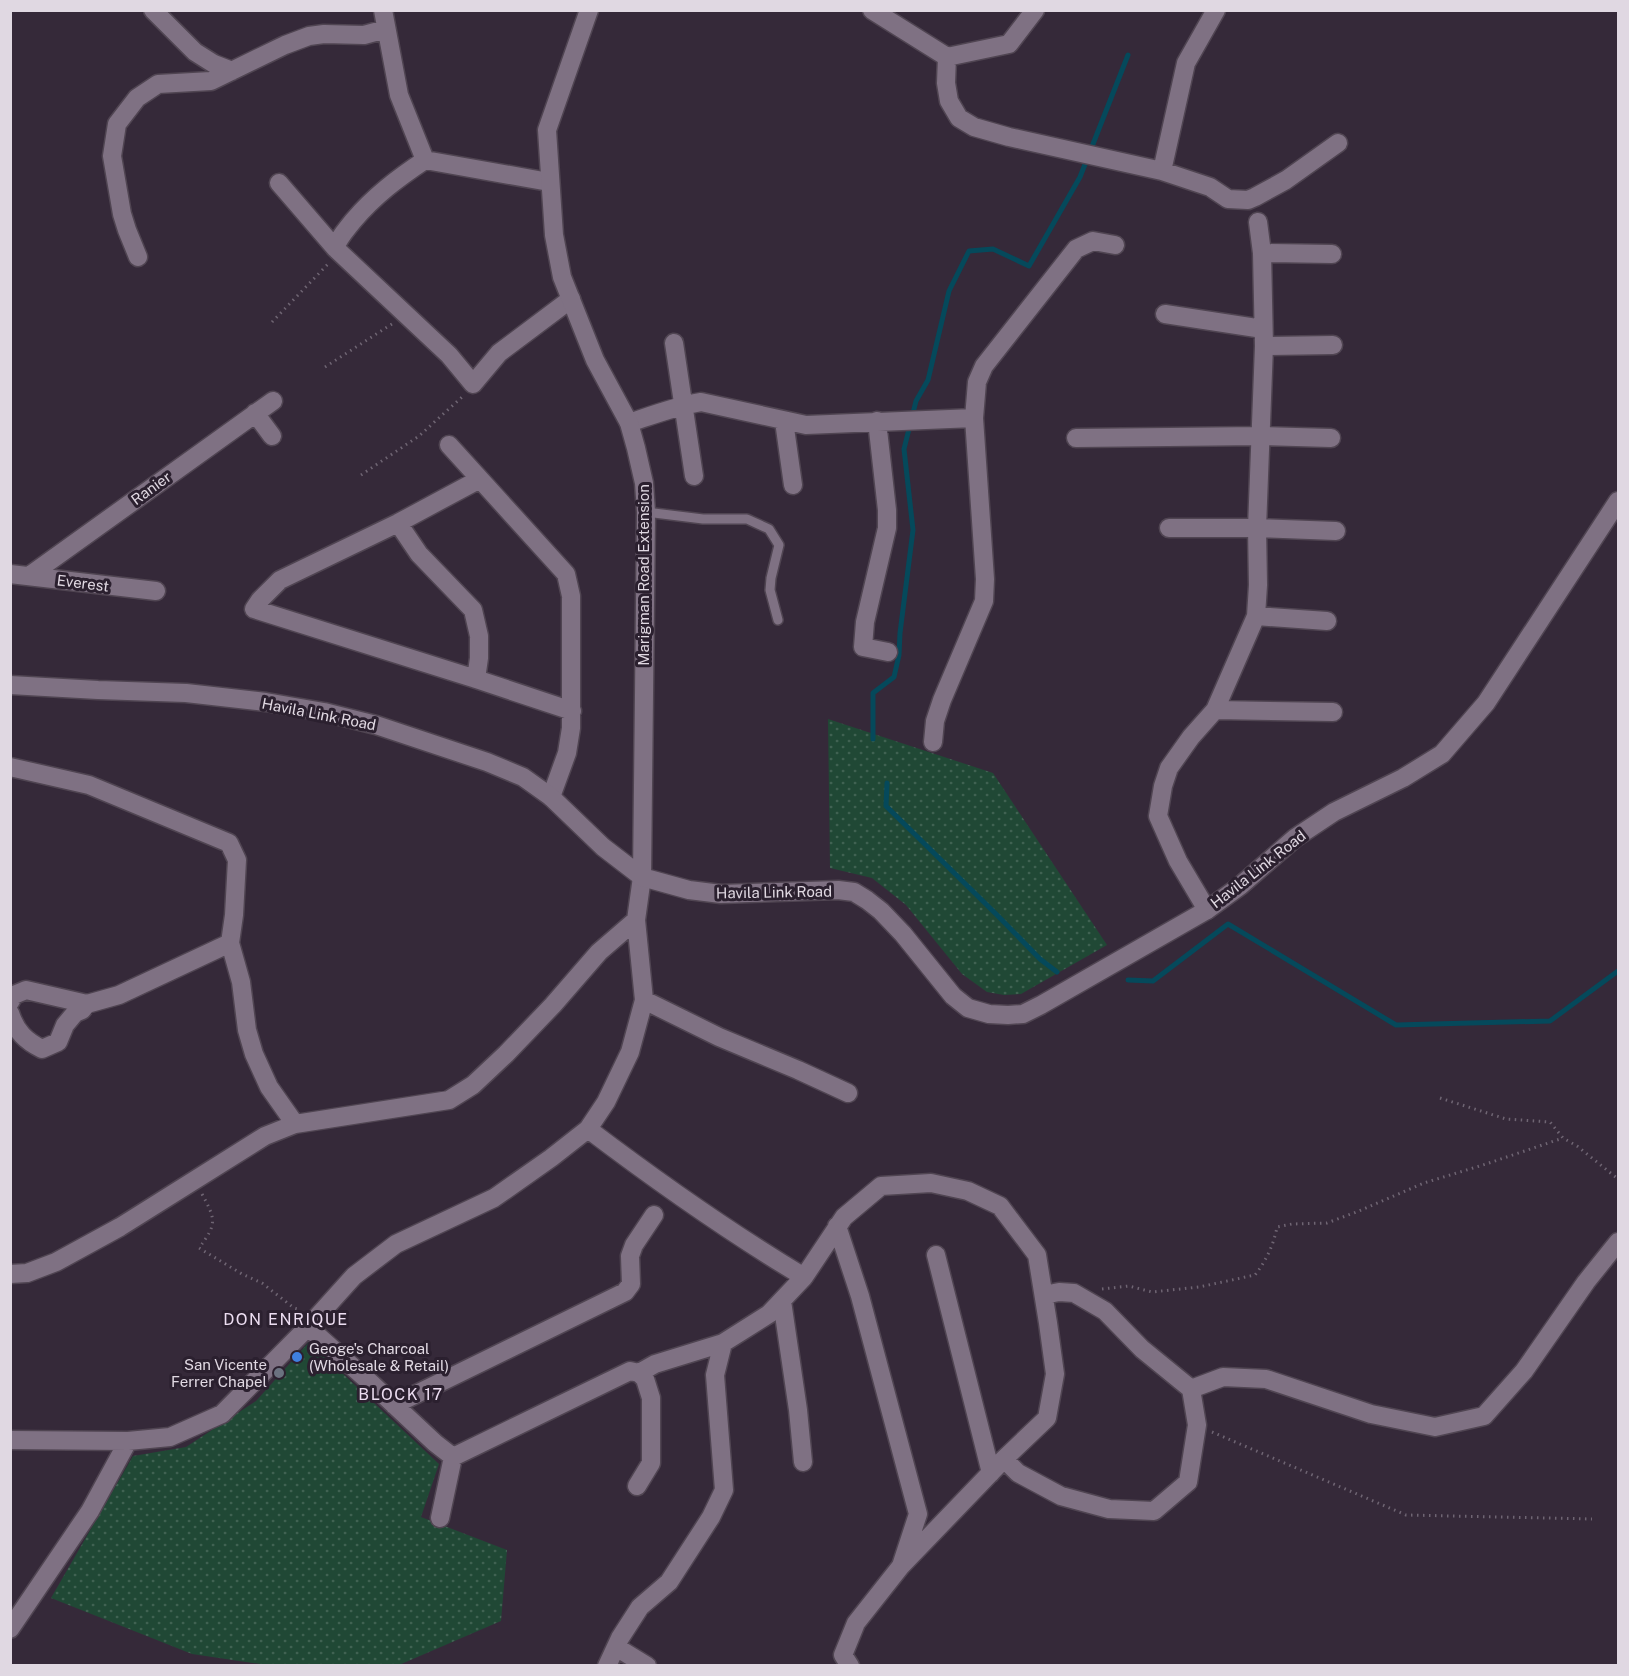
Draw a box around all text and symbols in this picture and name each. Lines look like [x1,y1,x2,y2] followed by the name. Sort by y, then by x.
[128,468,174,508] street label: Ranier
[635,484,652,666] street label: Marigman Road Extension
[56,571,110,595] street label: Everest
[260,695,378,733] street label: Havila Link Road
[1207,827,1309,911] street label: Havila Link Road
[716,882,832,902] street label: Havila Link Road
[223,1310,349,1329] district label: DON ENRIQUE
[309,1340,449,1374] place label: Geoge's Charcoal (Wholesale & Retail)
[290,1350,304,1364] marker: Geoge's Charcoal (Wholesale & Retail)
[171,1356,267,1390] place label: San Vicente Ferrer Chapel
[272,1366,286,1380] marker: San Vicente Ferrer Chapel
[358,1385,444,1404] district label: BLOCK 17

